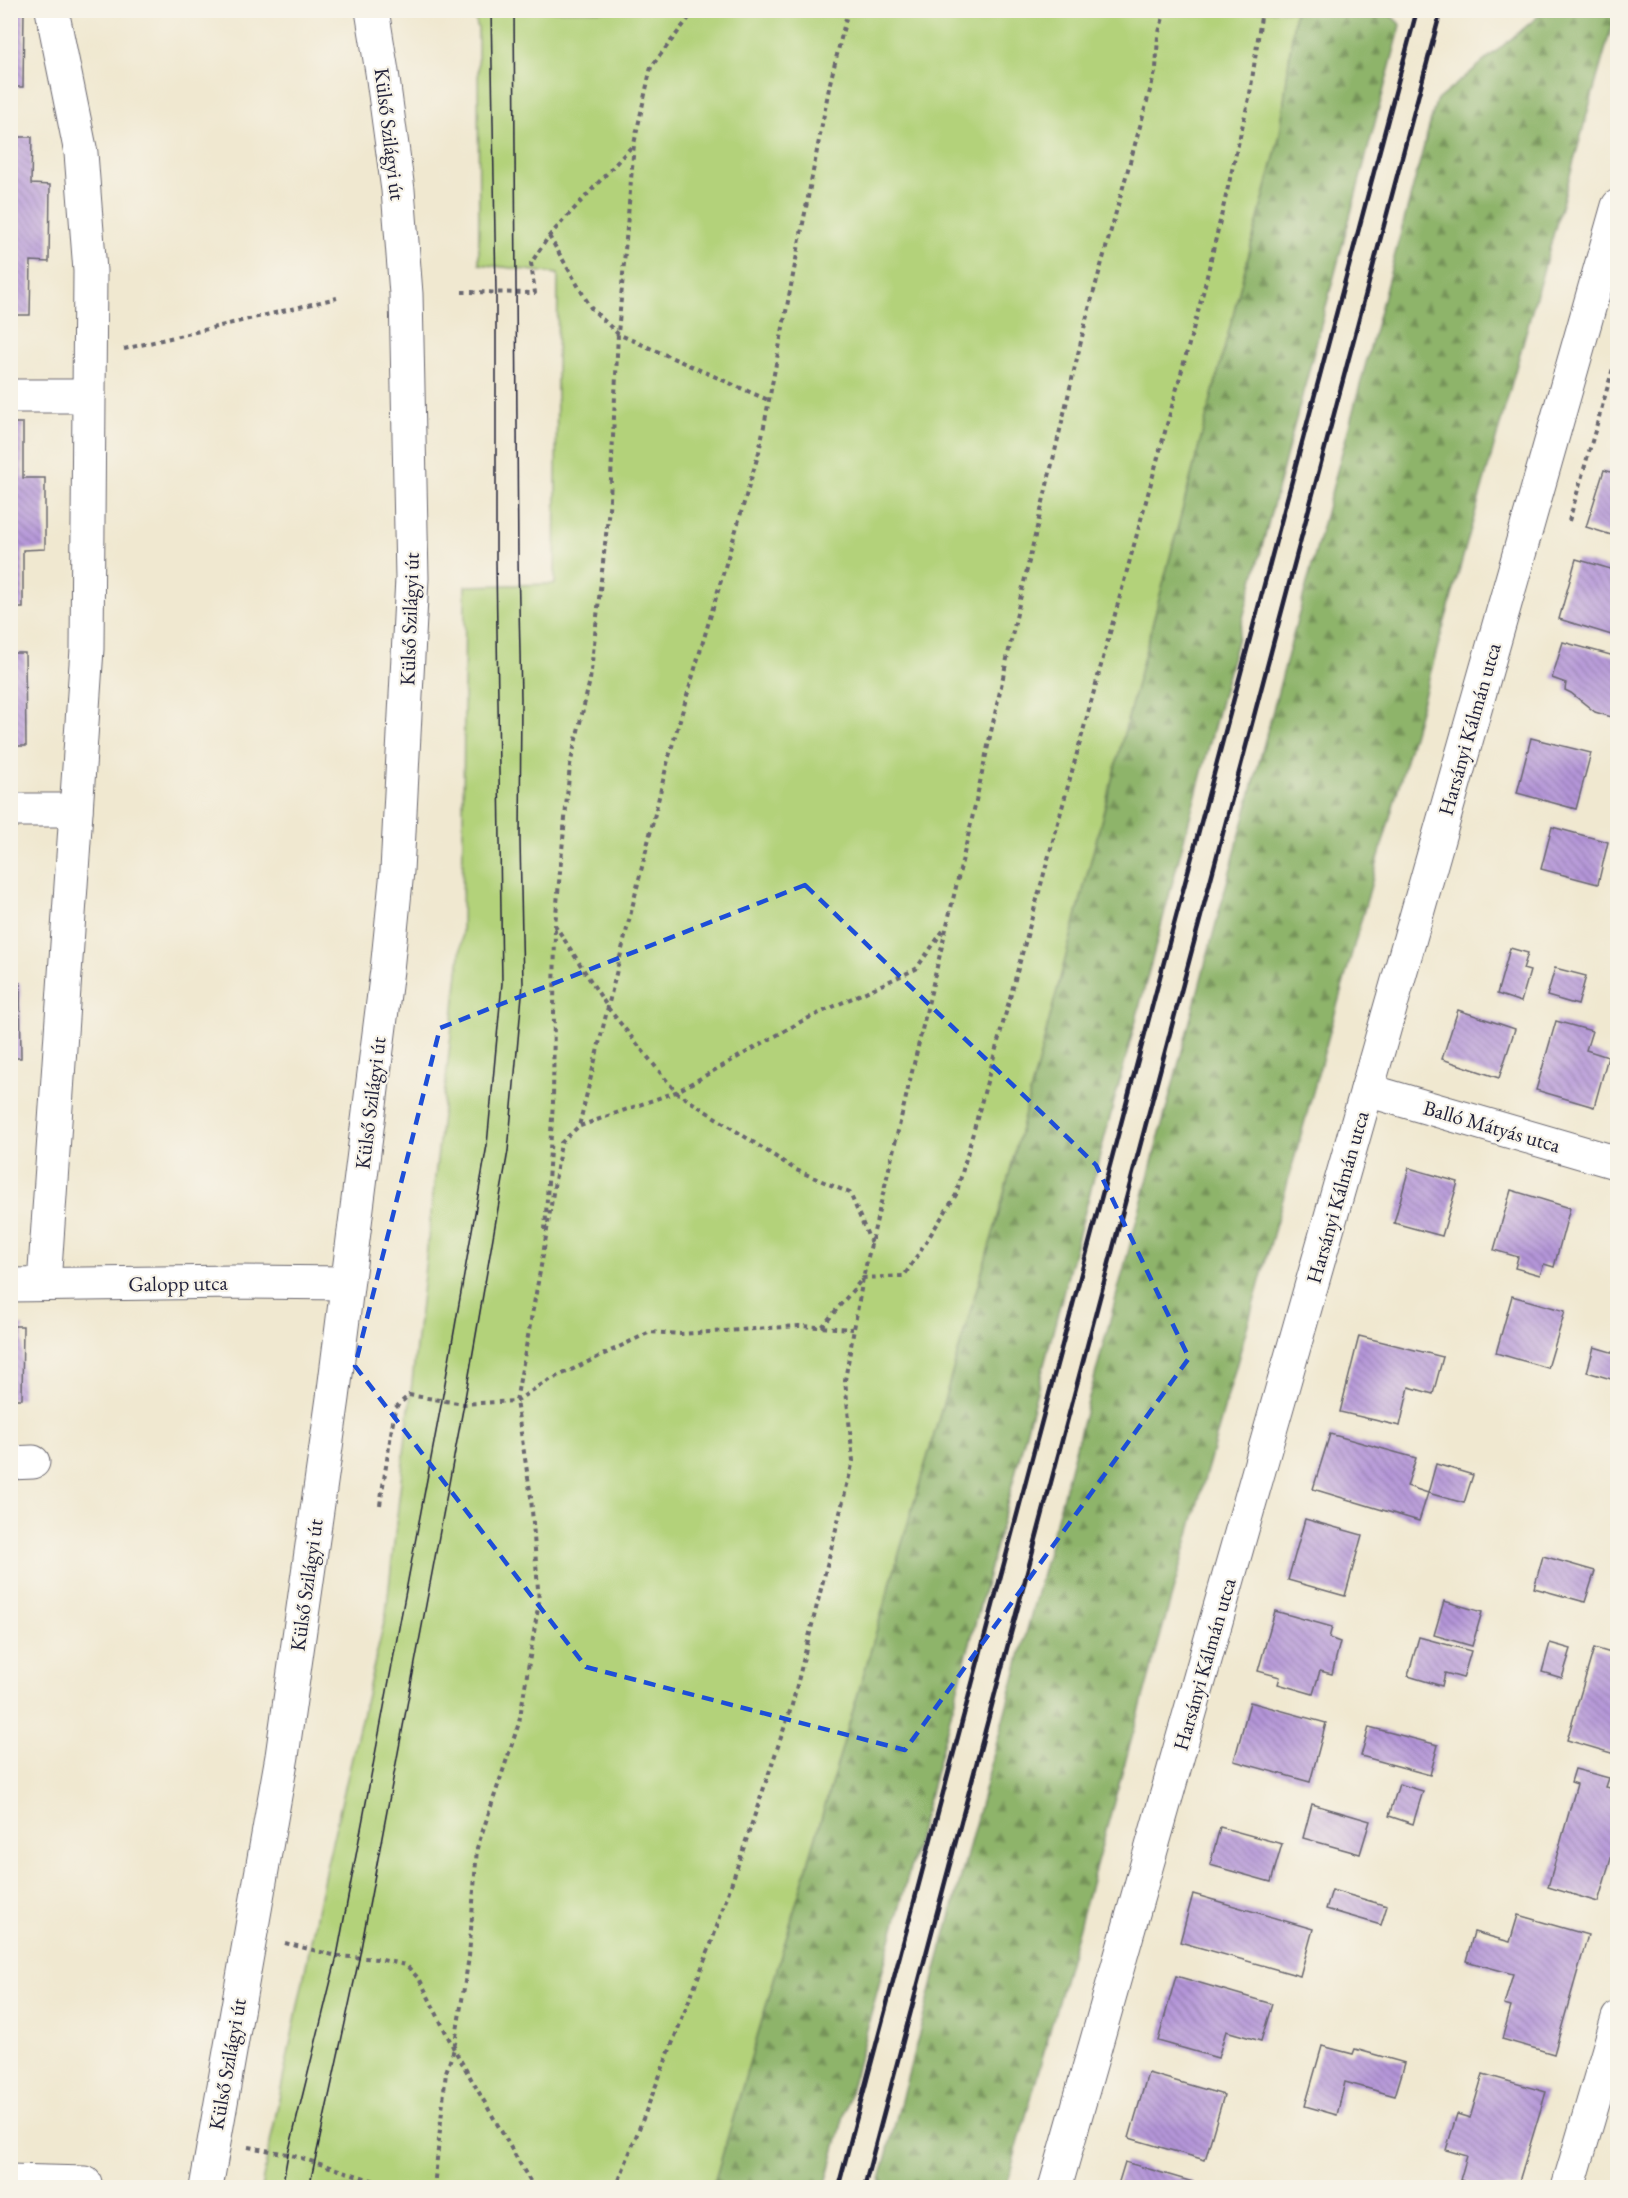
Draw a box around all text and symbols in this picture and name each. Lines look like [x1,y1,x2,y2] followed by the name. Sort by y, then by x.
[368,66,412,202] street label: Külső Szilágyi út
[393,551,425,686] street label: Külső Szilágyi út
[1431,639,1507,818] street label: Harsányi Kálmán utca
[348,1035,392,1171] street label: Külső Szilágyi út
[1420,1094,1564,1159] street label: Balló Mátyás utca
[1299,1107,1375,1286] street label: Harsányi Kálmán utca
[128,1269,229,1297] street label: Galopp utca
[283,1517,329,1653] street label: Külső Szilágyi út
[1166,1574,1242,1753] street label: Harsányi Kálmán utca
[202,1996,252,2132] street label: Külső Szilágyi út

